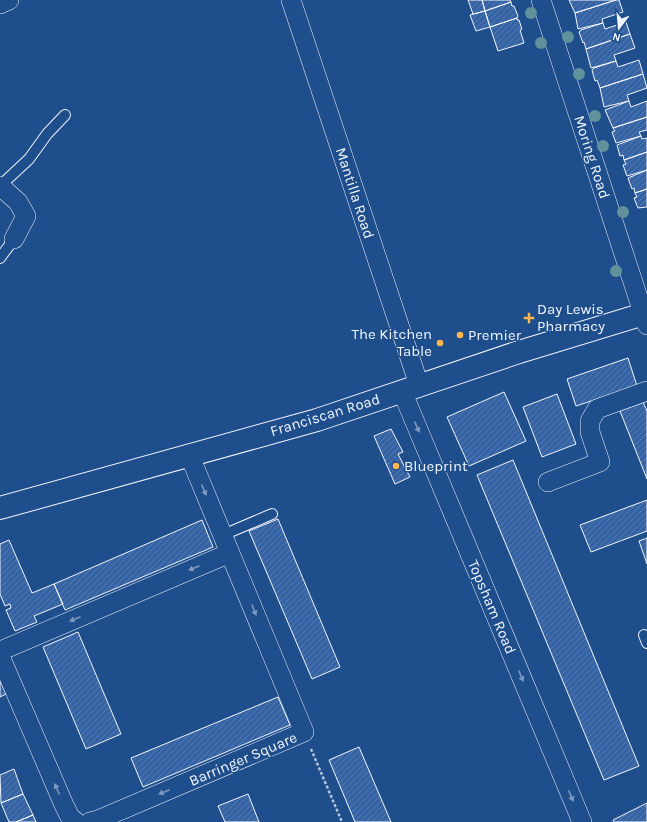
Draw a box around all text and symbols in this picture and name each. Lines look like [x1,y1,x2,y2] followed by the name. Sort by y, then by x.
[599,8,639,48] north arrow
[611,30,622,44] text: N
[570,113,614,201] street label: Moring Road
[332,145,378,241] street label: Mantilla Road
[537,300,605,335] place label: Day Lewis Pharmacy
[524,313,534,323] marker: Day Lewis Pharmacy
[351,325,432,360] place label: The Kitchen Table
[468,326,522,344] place label: Premier
[455,330,465,340] marker: Premier
[435,338,445,348] marker: The Kitchen Table
[268,390,382,440] street label: Franciscan Road
[414,421,420,432] one-way arrow
[404,457,468,475] place label: Blueprint
[391,461,401,471] marker: Blueprint
[202,485,208,497] one-way arrow
[464,557,520,657] street label: Topsham Road
[188,566,200,572] one-way arrow
[251,605,257,616] one-way arrow
[69,616,80,622] one-way arrow
[517,670,524,682] one-way arrow
[186,728,300,790] street label: Barringer Square
[54,783,60,795] one-way arrow
[159,789,170,795] one-way arrow
[568,790,574,801] one-way arrow

